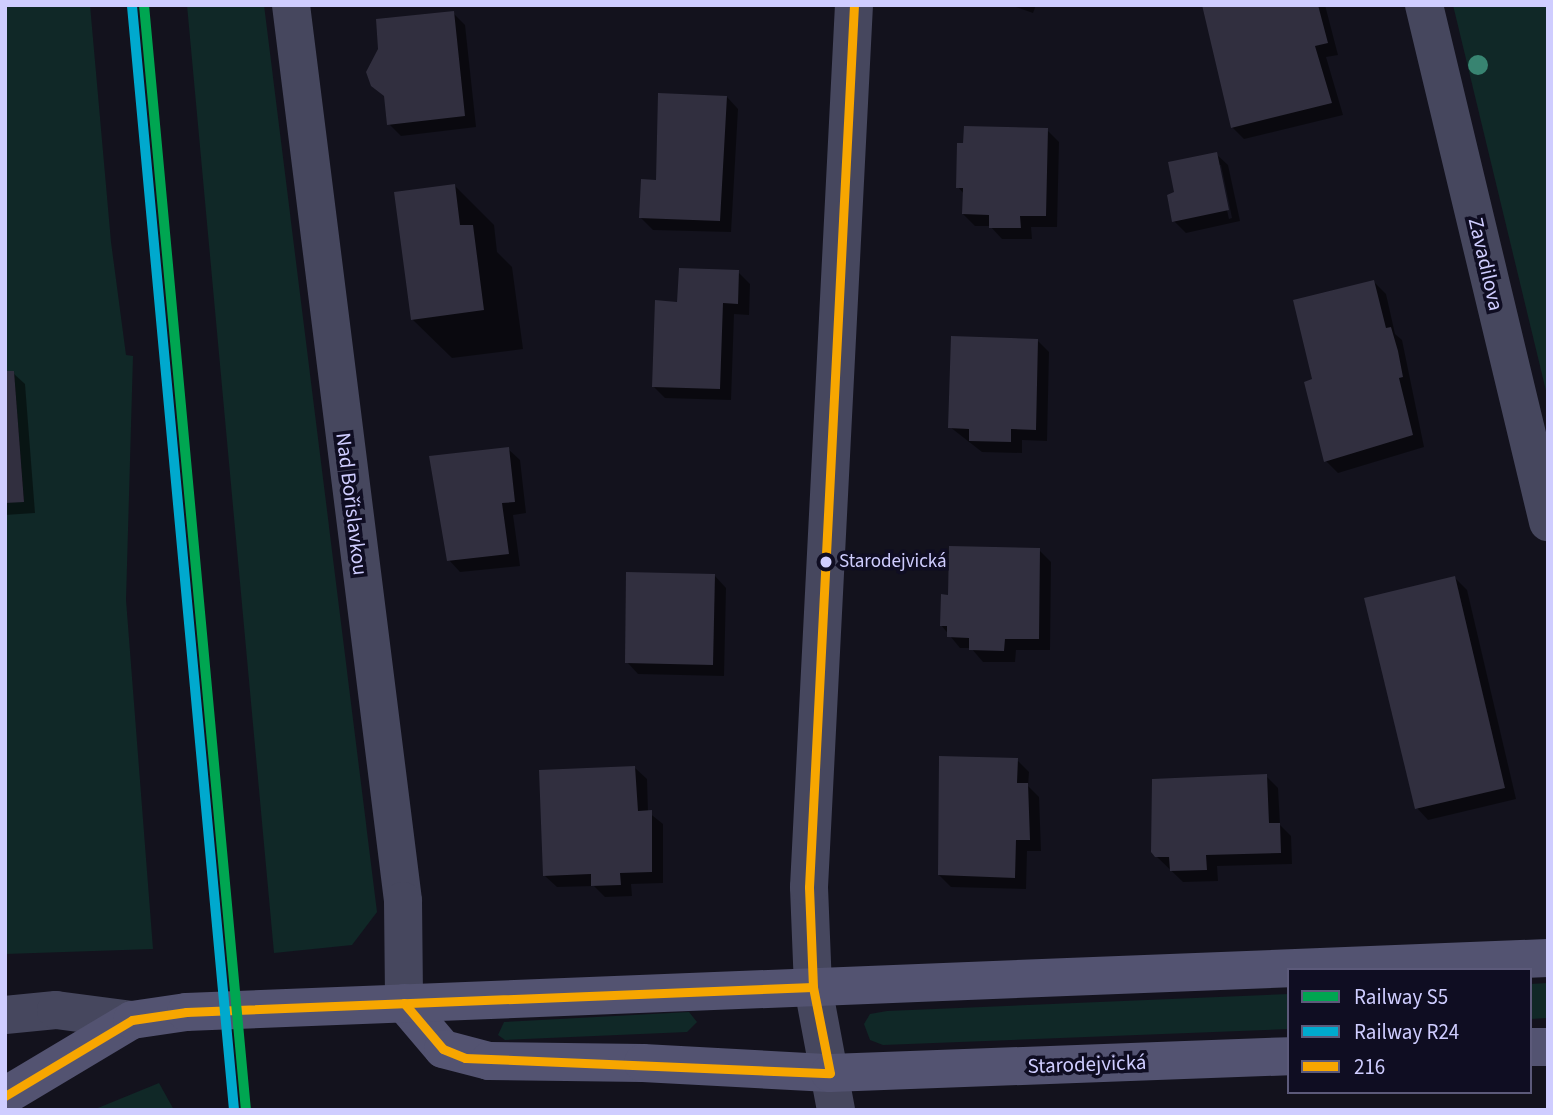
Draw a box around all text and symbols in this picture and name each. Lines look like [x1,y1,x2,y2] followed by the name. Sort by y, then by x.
[1463,215,1509,313] street label: Zavadilova
[331,431,373,577] street label: Nad Bořislavkou
[839,551,947,573] place label: Starodejvická
[819,555,833,569] marker: Starodejvická
[1287,968,1532,1094] legend
[1354,982,1448,1012] text: Railway S5
[1354,1017,1459,1047] text: Railway R24
[1027,1049,1147,1079] street label: Starodejvická
[1354,1052,1385,1082] text: 216

